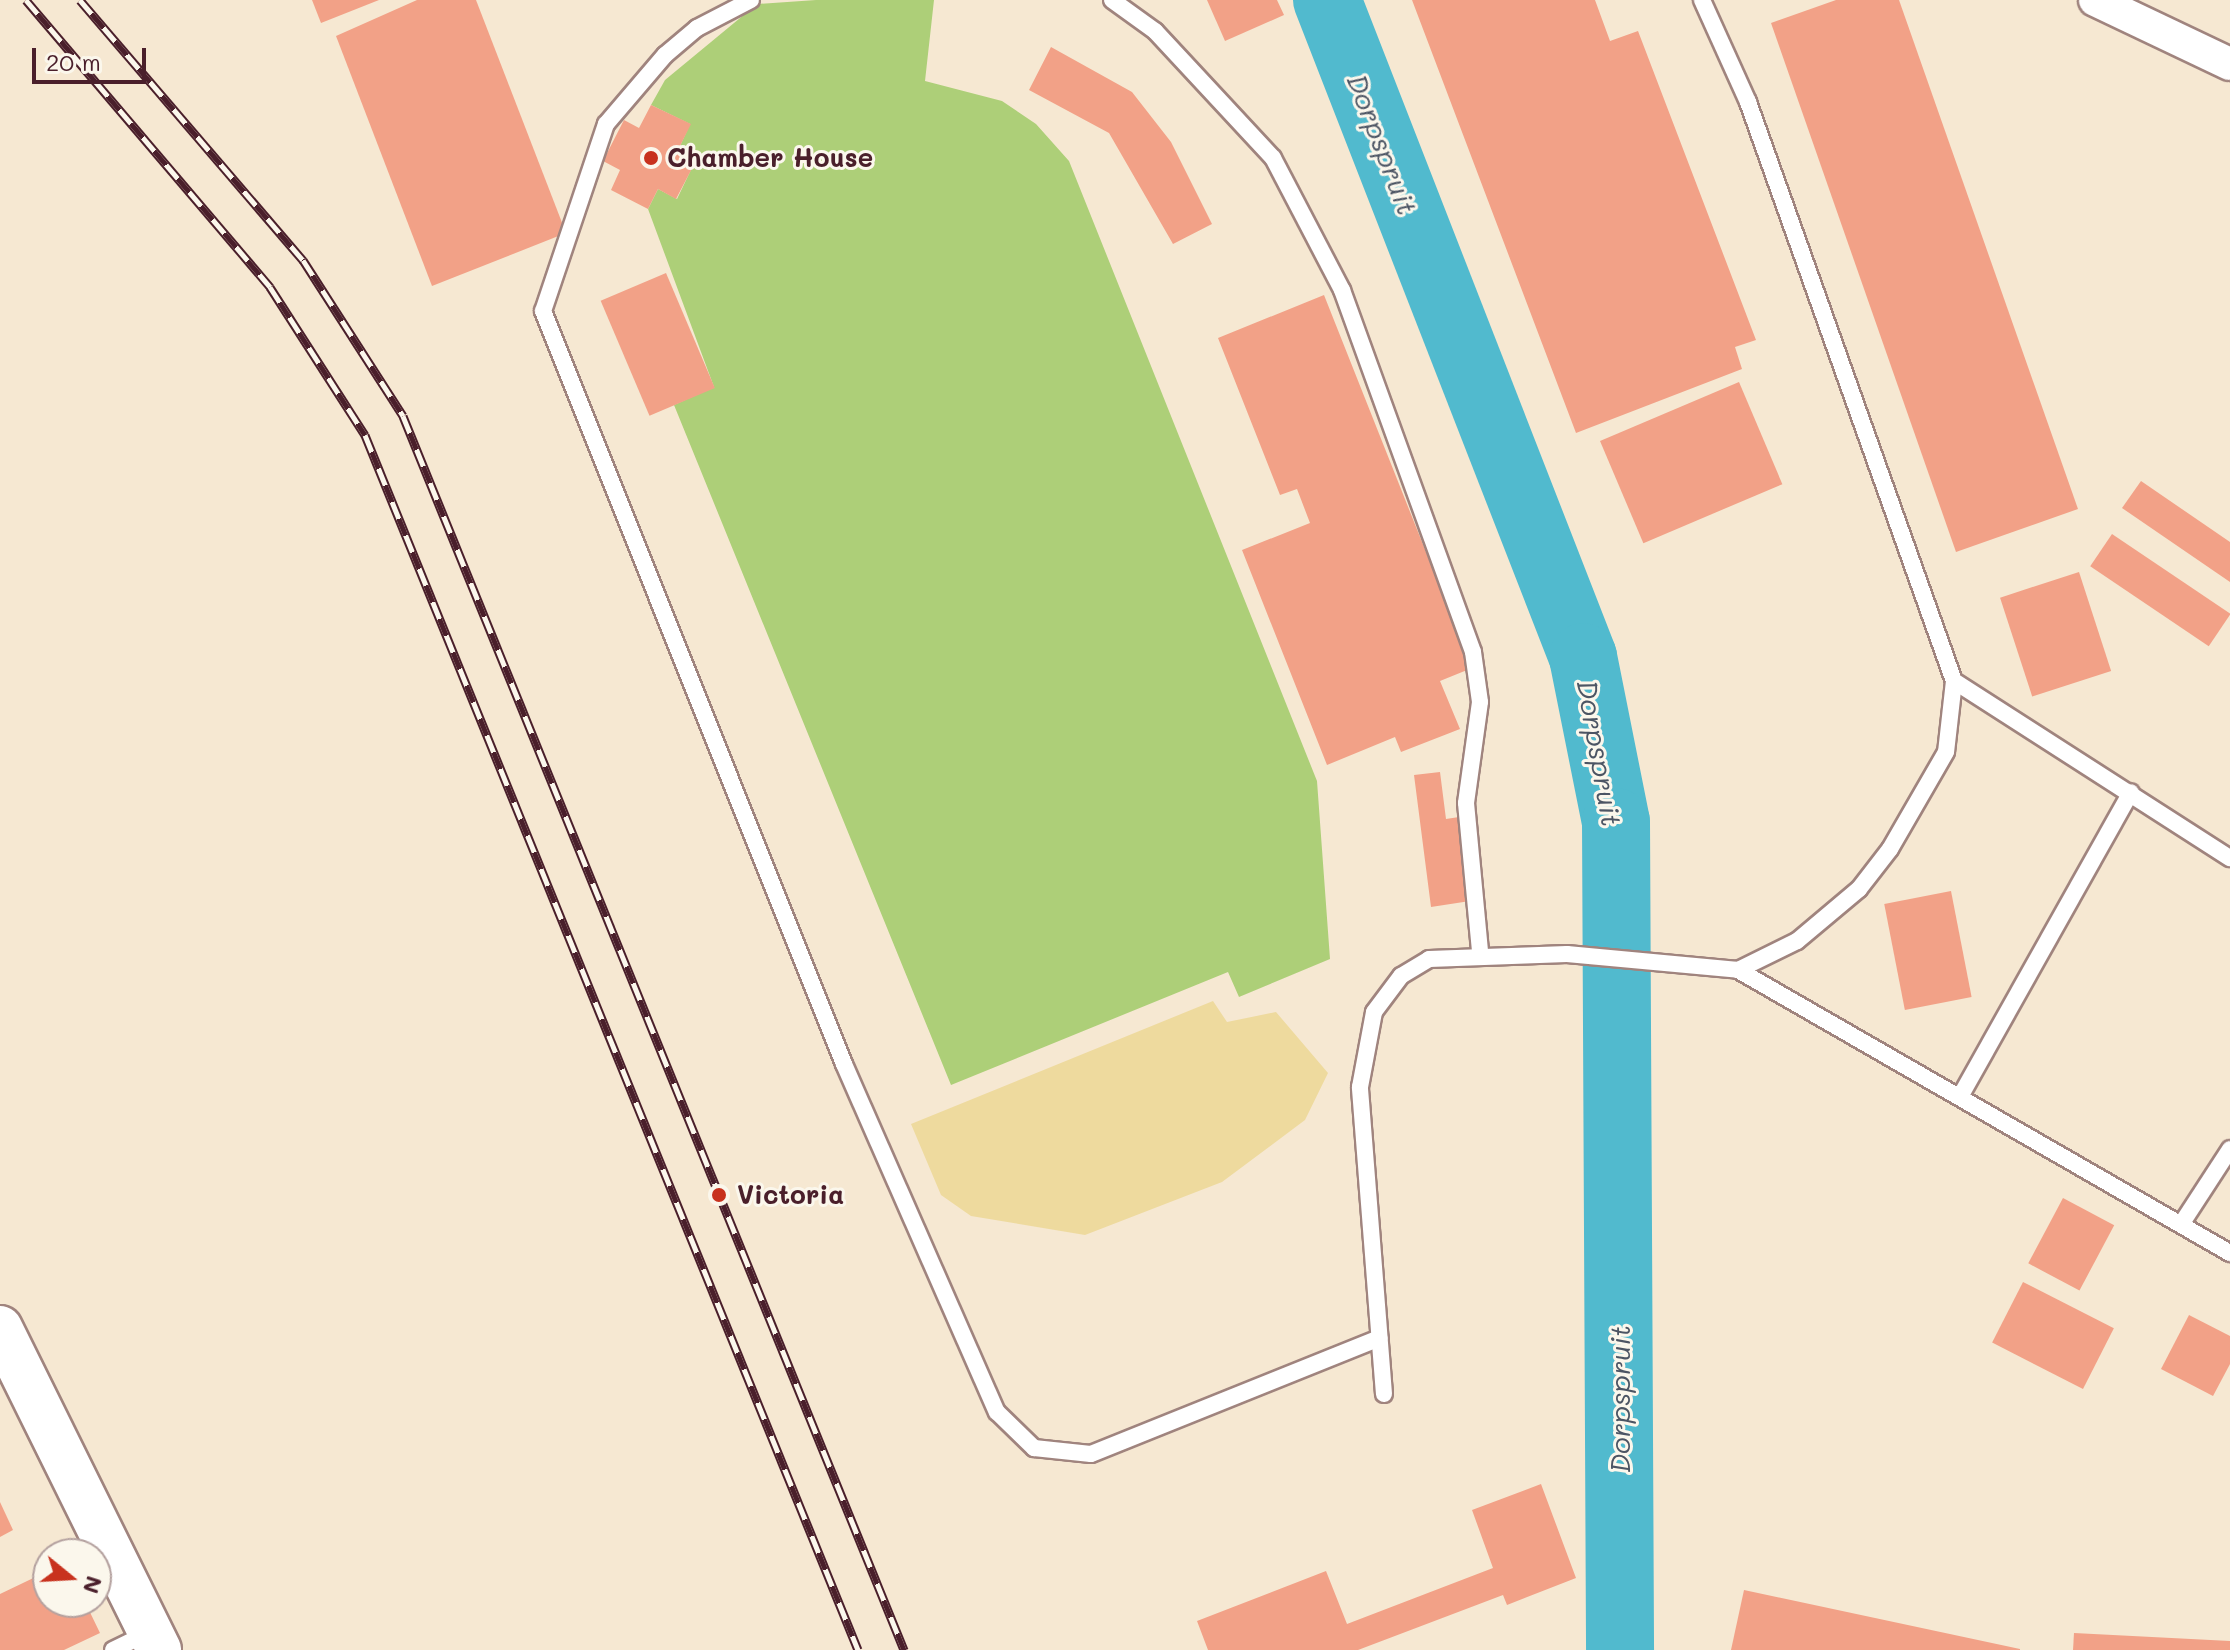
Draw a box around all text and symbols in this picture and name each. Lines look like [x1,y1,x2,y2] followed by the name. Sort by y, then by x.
[36,32,150,82] scale bar
[46,46,101,77] text: 20 m
[1341,69,1425,219] water label: Dorpspruit
[667,142,873,174] place label: Chamber House
[642,149,660,167] marker: Chamber House
[1571,677,1629,829] water label: Dorpspruit
[737,1179,844,1211] place label: Victoria
[708,1184,730,1206] marker: Victoria
[1602,1325,1636,1473] water label: Dorpspruit
[32,1538,112,1618] north arrow
[77,1573,110,1597] text: N

